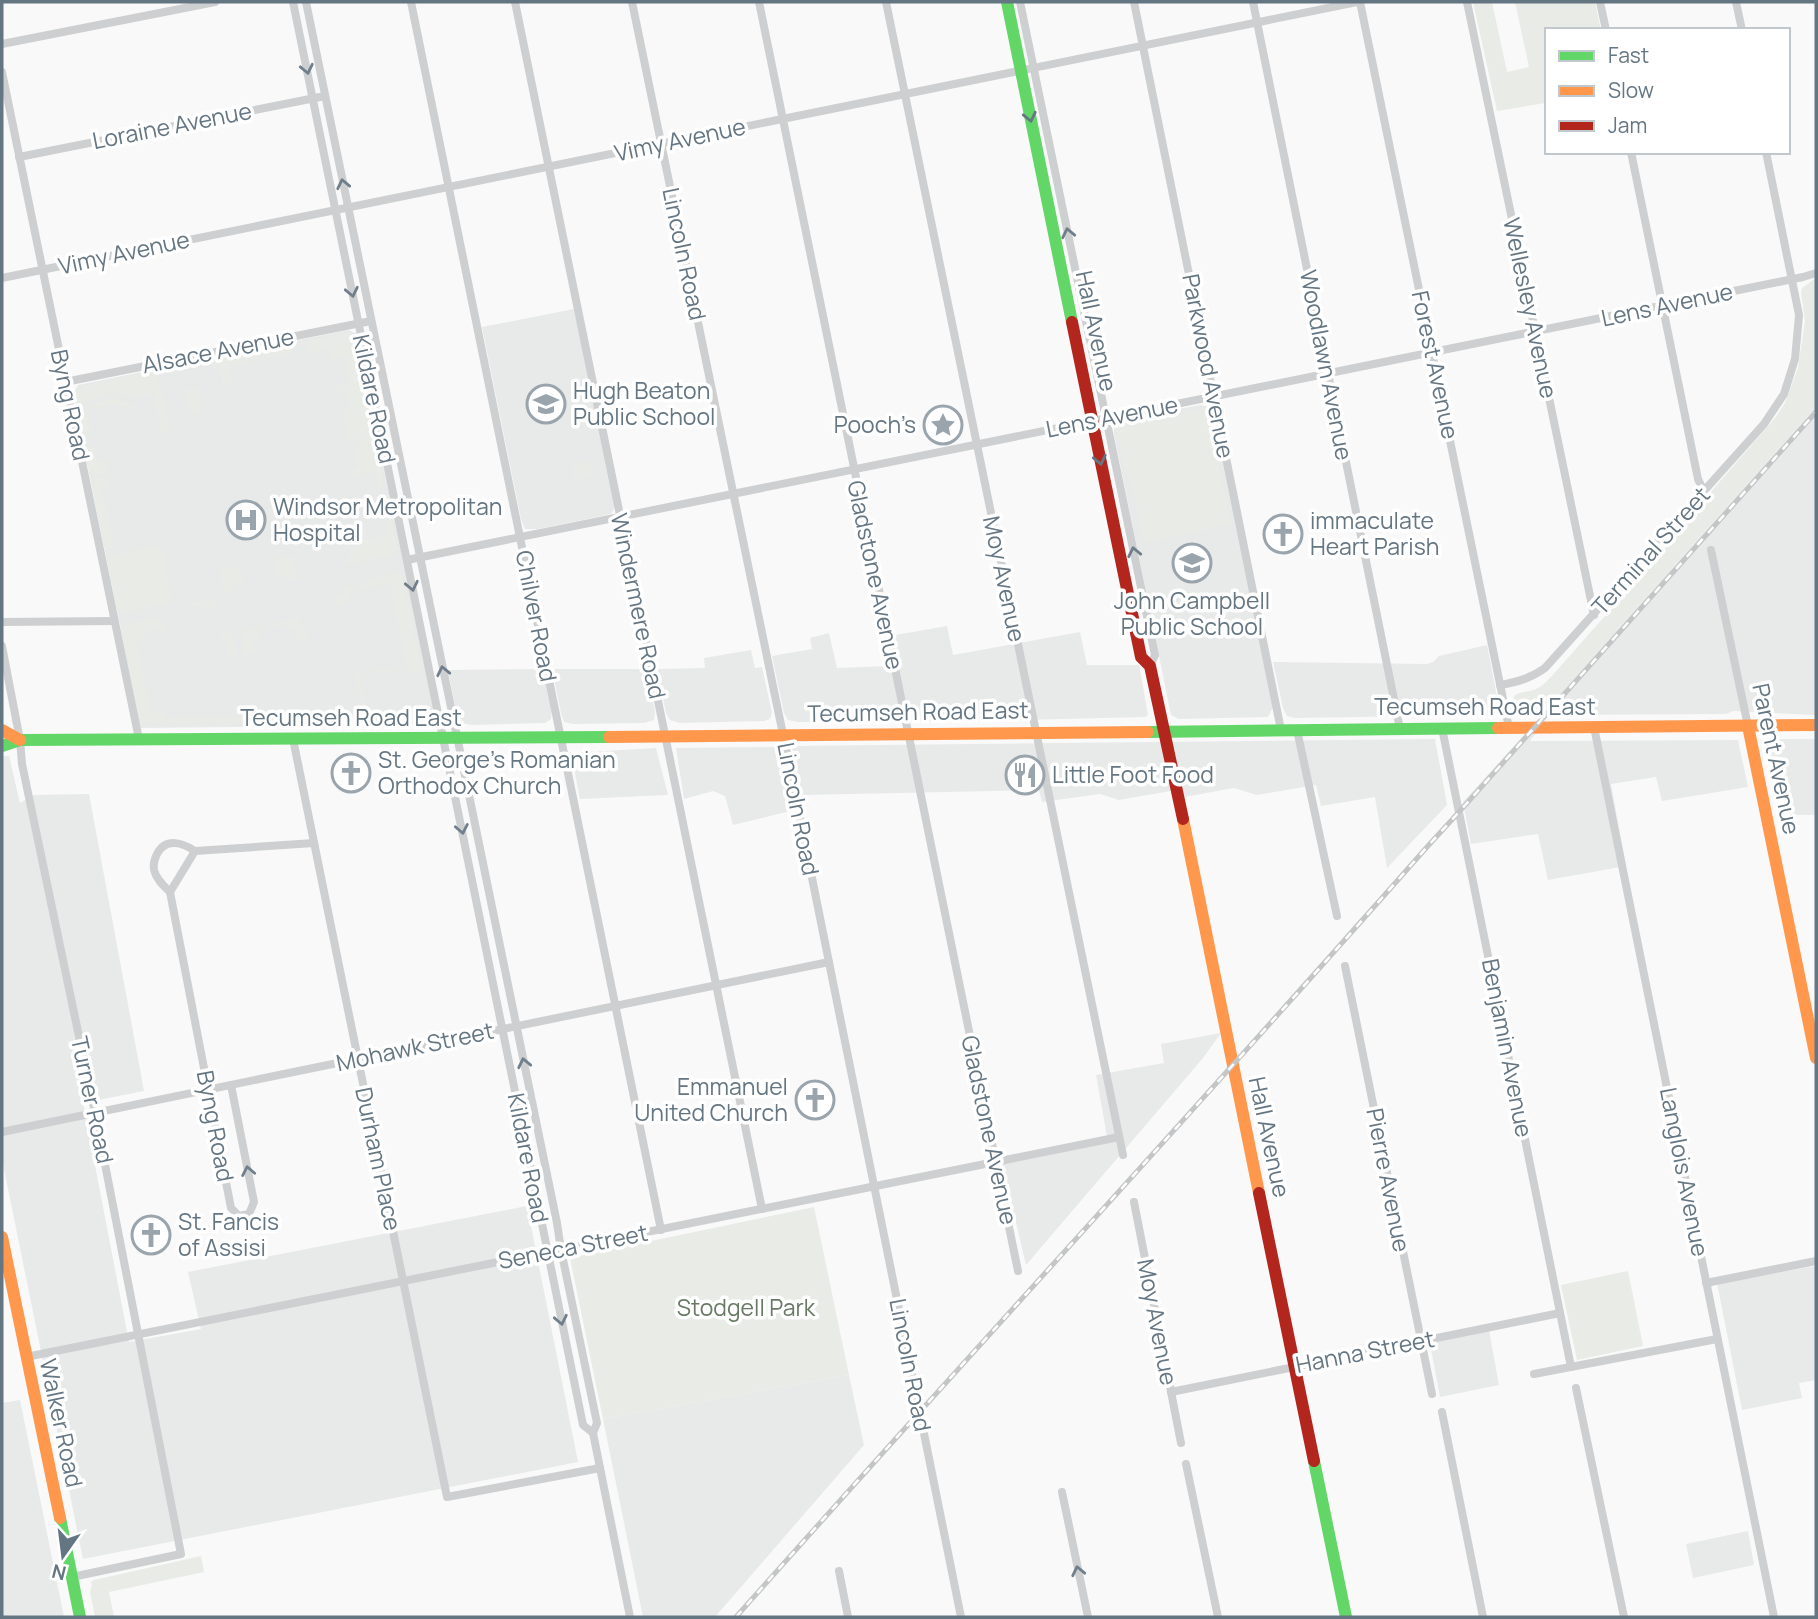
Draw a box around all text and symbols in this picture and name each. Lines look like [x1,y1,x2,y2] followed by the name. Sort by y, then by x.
[1545,28,1790,154] legend
[1608,41,1649,69] text: Fast
[298,63,313,75] one-way arrow
[1608,76,1654,104] text: Slow
[89,94,254,156] street label: Loraine Avenue
[611,110,748,169] street label: Vimy Avenue
[1022,111,1037,123] one-way arrow
[1608,111,1647,139] text: Jam
[337,178,352,190] one-way arrow
[655,185,715,323] street label: Lincoln Road
[1496,215,1566,401] street label: Wellesley Avenue
[55,223,192,282] street label: Vimy Avenue
[1061,227,1076,239] one-way arrow
[1293,267,1361,463] street label: Woodlawn Avenue
[1069,268,1125,394] street label: Hall Avenue
[1175,271,1243,461] street label: Parkwood Avenue
[1598,274,1736,334] street label: Lens Avenue
[343,286,358,298] one-way arrow
[1405,288,1467,442] street label: Forest Avenue
[139,320,296,380] street label: Alsace Avenue
[346,331,404,466] street label: Kildare Road
[44,346,98,463] street label: Byng Road
[573,374,715,432] place label: Hugh Beaton Public School
[525,383,567,425] school or university icon: Hugh Beaton Public School
[1043,388,1181,445] street label: Lens Avenue
[922,404,964,446] place icon: Pooch’s
[834,408,916,440] place label: Pooch’s
[1092,454,1107,466] one-way arrow
[840,477,912,672] street label: Gladstone Avenue
[1584,479,1716,621] street label: Terminal Street
[273,490,502,548] place label: Windsor Metropolitan Hospital
[225,499,267,541] hospital icon: Windsor Metropolitan Hospital
[1310,504,1439,562] place label: immaculate Heart Parish
[604,510,674,701] street label: Windermere Road
[976,513,1034,645] street label: Moy Avenue
[1262,513,1304,555] church icon: immaculate Heart Parish
[1171,542,1213,584] school or university icon: John Campbell Public School
[1127,546,1142,558] one-way arrow
[509,548,565,684] street label: Chilver Road
[404,580,419,592] one-way arrow
[1114,584,1270,642] place label: John Campbell Public School
[436,665,451,677] one-way arrow
[1745,680,1809,837] street label: Parent Avenue
[1374,690,1596,722] street label: Tecumseh Road East
[807,693,1029,729] street label: Tecumseh Road East
[240,701,462,733] street label: Tecumseh Road East
[770,740,828,878] street label: Lincoln Road
[378,743,616,801] place label: St. George's Romanian Orthodox Church
[330,752,372,794] church icon: St. George's Romanian Orthodox Church
[1004,754,1046,796] restaurant icon: Little Foot Food
[1052,758,1214,790] place label: Little Foot Food
[453,823,468,835] one-way arrow
[1475,956,1541,1140] street label: Benjamin Avenue
[333,1014,496,1078] street label: Mohawk Street
[954,1032,1026,1227] street label: Gladstone Avenue
[64,1033,122,1166] street label: Turner Road
[517,1057,532,1069] one-way arrow
[190,1067,242,1184] street label: Byng Road
[634,1070,788,1128] place label: Emmanuel United Church
[1242,1074,1298,1200] street label: Hall Avenue
[794,1079,836,1121] church icon: Emmanuel United Church
[348,1084,410,1233] street label: Durham Place
[1653,1085,1717,1259] street label: Langlois Avenue
[501,1090,557,1225] street label: Kildare Road
[1359,1105,1419,1254] street label: Pierre Avenue
[241,1165,256,1177] one-way arrow
[178,1205,279,1263] place label: St. Fancis of Assisi
[130,1214,172,1256] church icon: St. Fancis of Assisi
[495,1216,650,1276] street label: Seneca Street
[1130,1256,1186,1388] street label: Moy Avenue
[677,1291,816,1323] park label: Stodgell Park
[882,1296,940,1434] street label: Lincoln Road
[553,1314,568,1326] one-way arrow
[1293,1322,1437,1380] street label: Hanna Street
[33,1356,91,1490] street label: Walker Road
[28,1521,98,1591] north arrow
[49,1558,69,1587] text: N
[1072,1565,1087,1577] one-way arrow

